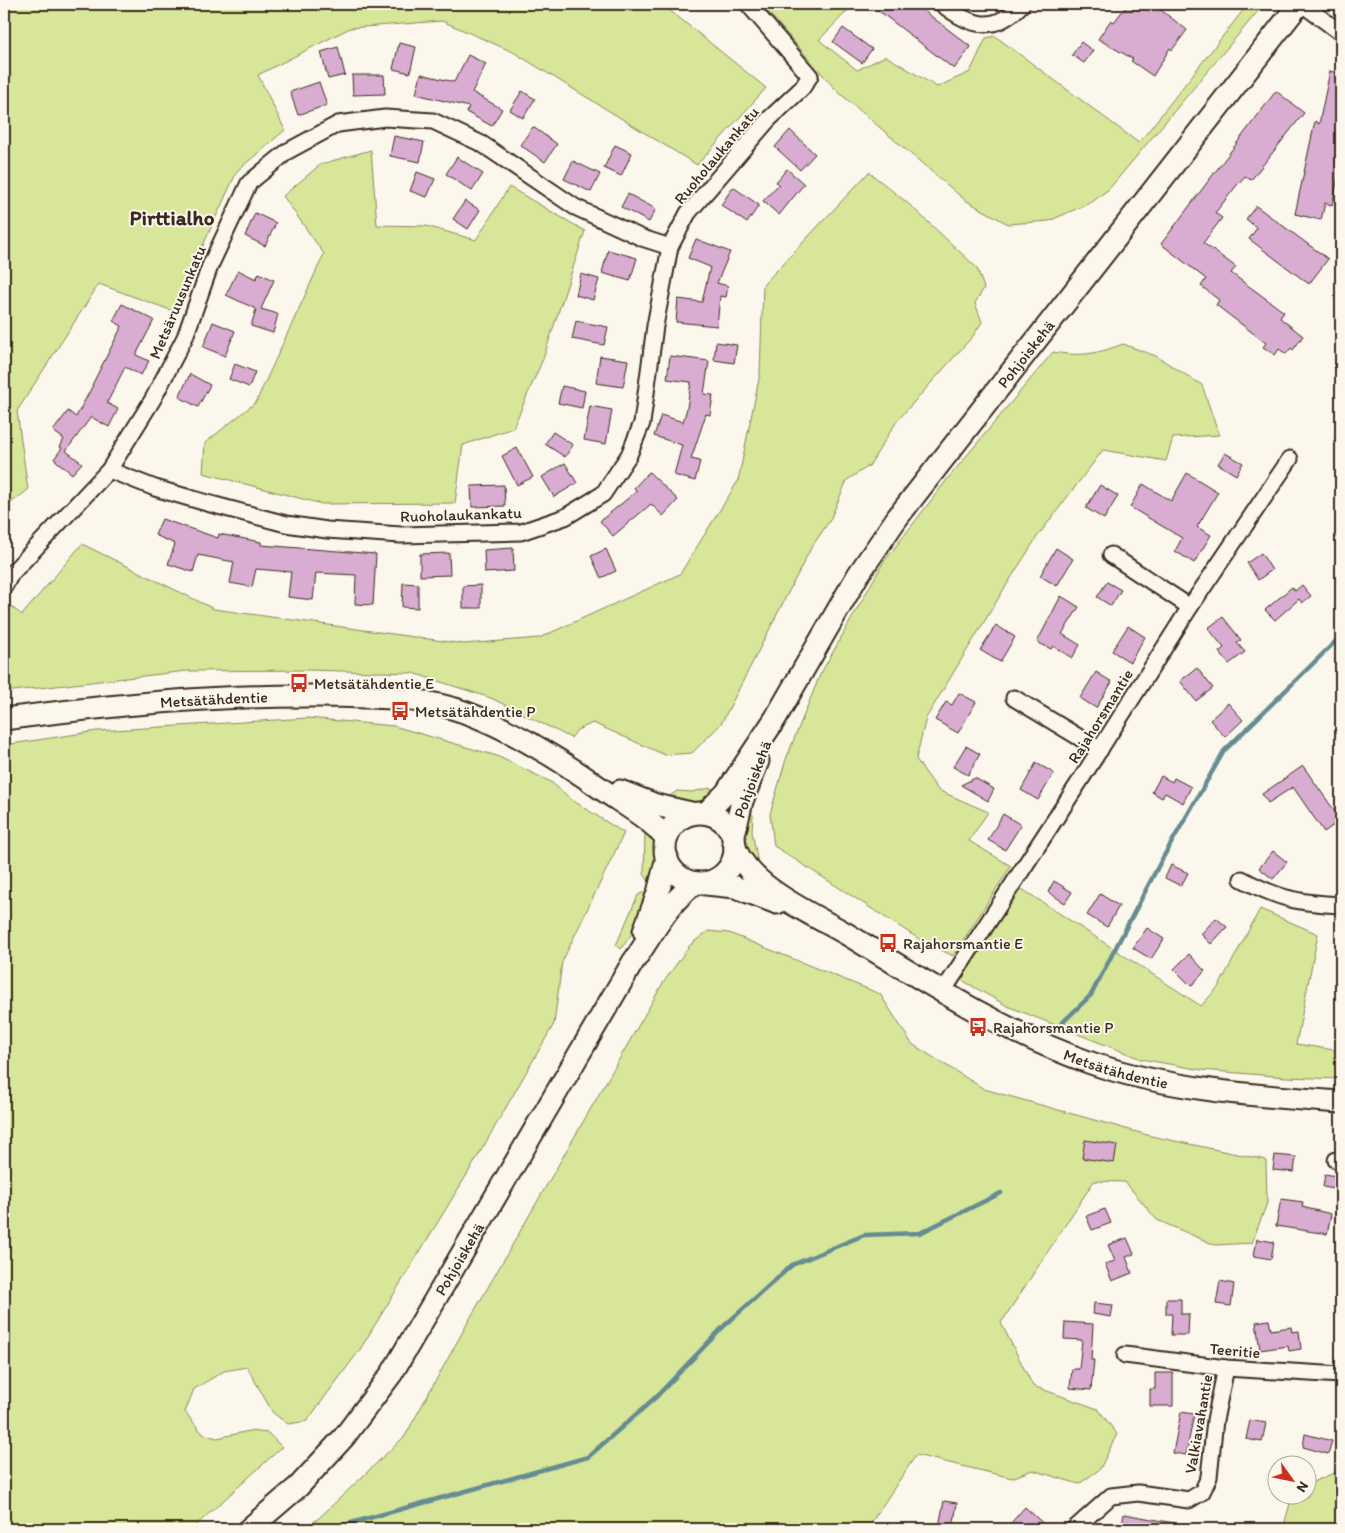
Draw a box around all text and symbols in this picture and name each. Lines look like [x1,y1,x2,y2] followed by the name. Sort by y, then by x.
[670,102,763,208] street label: Ruoholaukankatu
[130,205,215,230] district label: Pirttialho
[145,243,210,362] street label: Metsäruusunkatu
[993,316,1059,392] street label: Pohjoiskehä
[400,503,522,526] street label: Ruoholaukankatu
[1064,665,1137,767] street label: Rajahorsmantie
[288,672,310,694] bus stop icon: Metsätähdentie E
[314,674,434,693] place label: Metsätähdentie E
[159,687,268,712] street label: Metsätähdentie
[389,700,411,722] bus stop icon: Metsätähdentie P
[415,702,535,721] place label: Metsätähdentie P
[730,737,775,821] street label: Pohjoiskehä
[877,932,899,954] bus stop icon: Rajahorsmantie E
[903,934,1023,953] place label: Rajahorsmantie E
[967,1016,989,1038] bus stop icon: Rajahorsmantie P
[993,1018,1113,1037] place label: Rajahorsmantie P
[1061,1045,1170,1093] street label: Metsätähdentie
[431,1219,489,1299] street label: Pohjoiskehä
[1209,1339,1261,1362] street label: Teeritie
[1180,1373,1217,1475] street label: Valkiavahantie
[1268,1456,1318,1506] north arrow
[1293,1478,1312,1495] text: N

